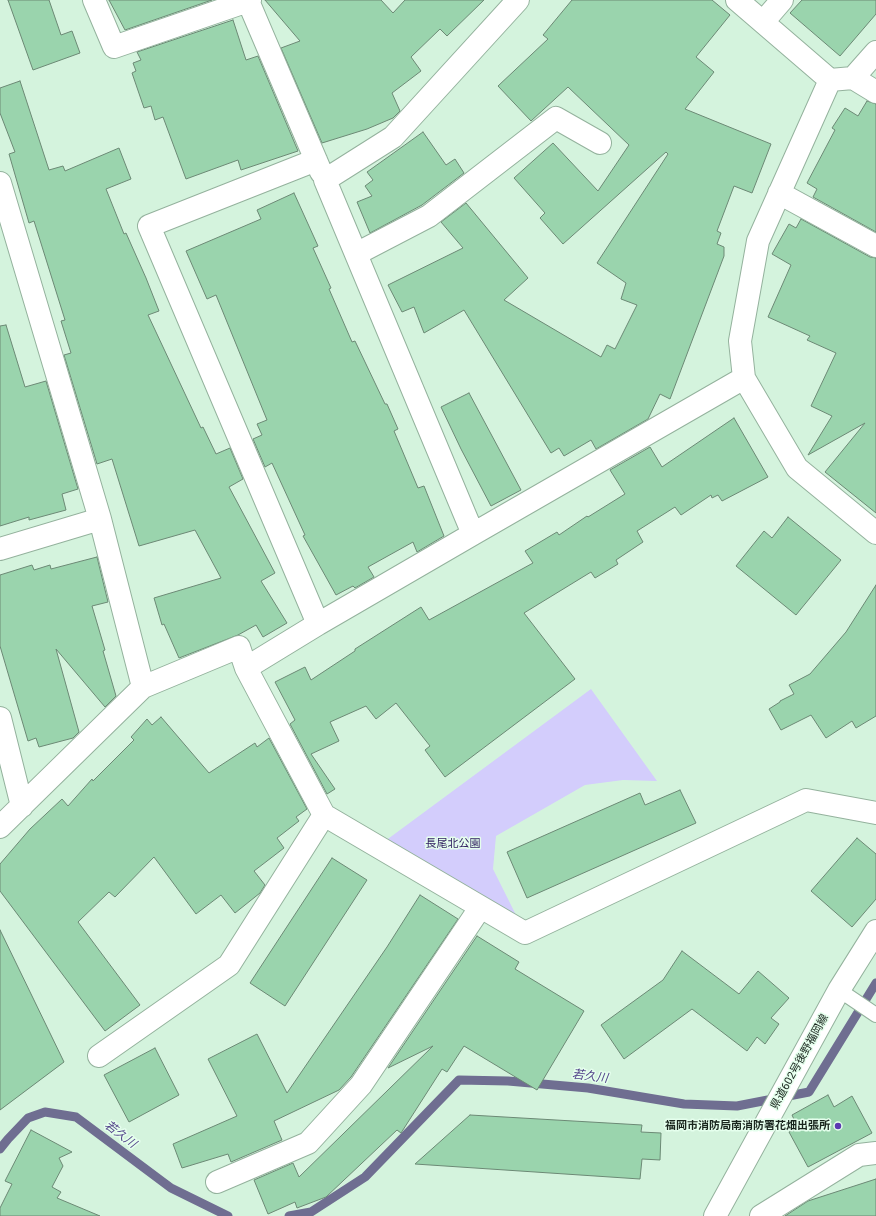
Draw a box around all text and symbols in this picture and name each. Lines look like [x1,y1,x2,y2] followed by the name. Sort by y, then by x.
[426,837,480,851] park label: 長尾北公園
[768,1012,832,1112] street label: 県道602号後野福岡線
[571,1068,609,1086] water label: 若久川
[101,1118,139,1152] water label: 若久川
[665,1119,830,1133] place label: 福岡市消防局南消防署花畑出張所
[833,1121,843,1131] marker: 福岡市消防局南消防署花畑出張所

